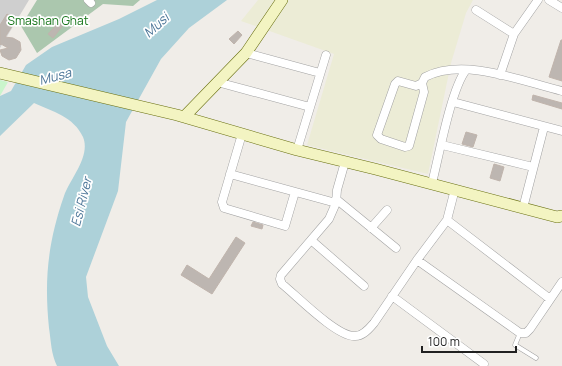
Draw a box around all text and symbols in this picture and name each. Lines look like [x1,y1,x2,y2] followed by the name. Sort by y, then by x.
[139,7,174,41] water label: Musi
[8,12,89,29] park label: Smashan Ghat
[37,63,74,89] water label: Musa
[66,173,96,228] water label: Esi River
[422,328,516,354] scale bar
[428,333,460,350] text: 100 m

